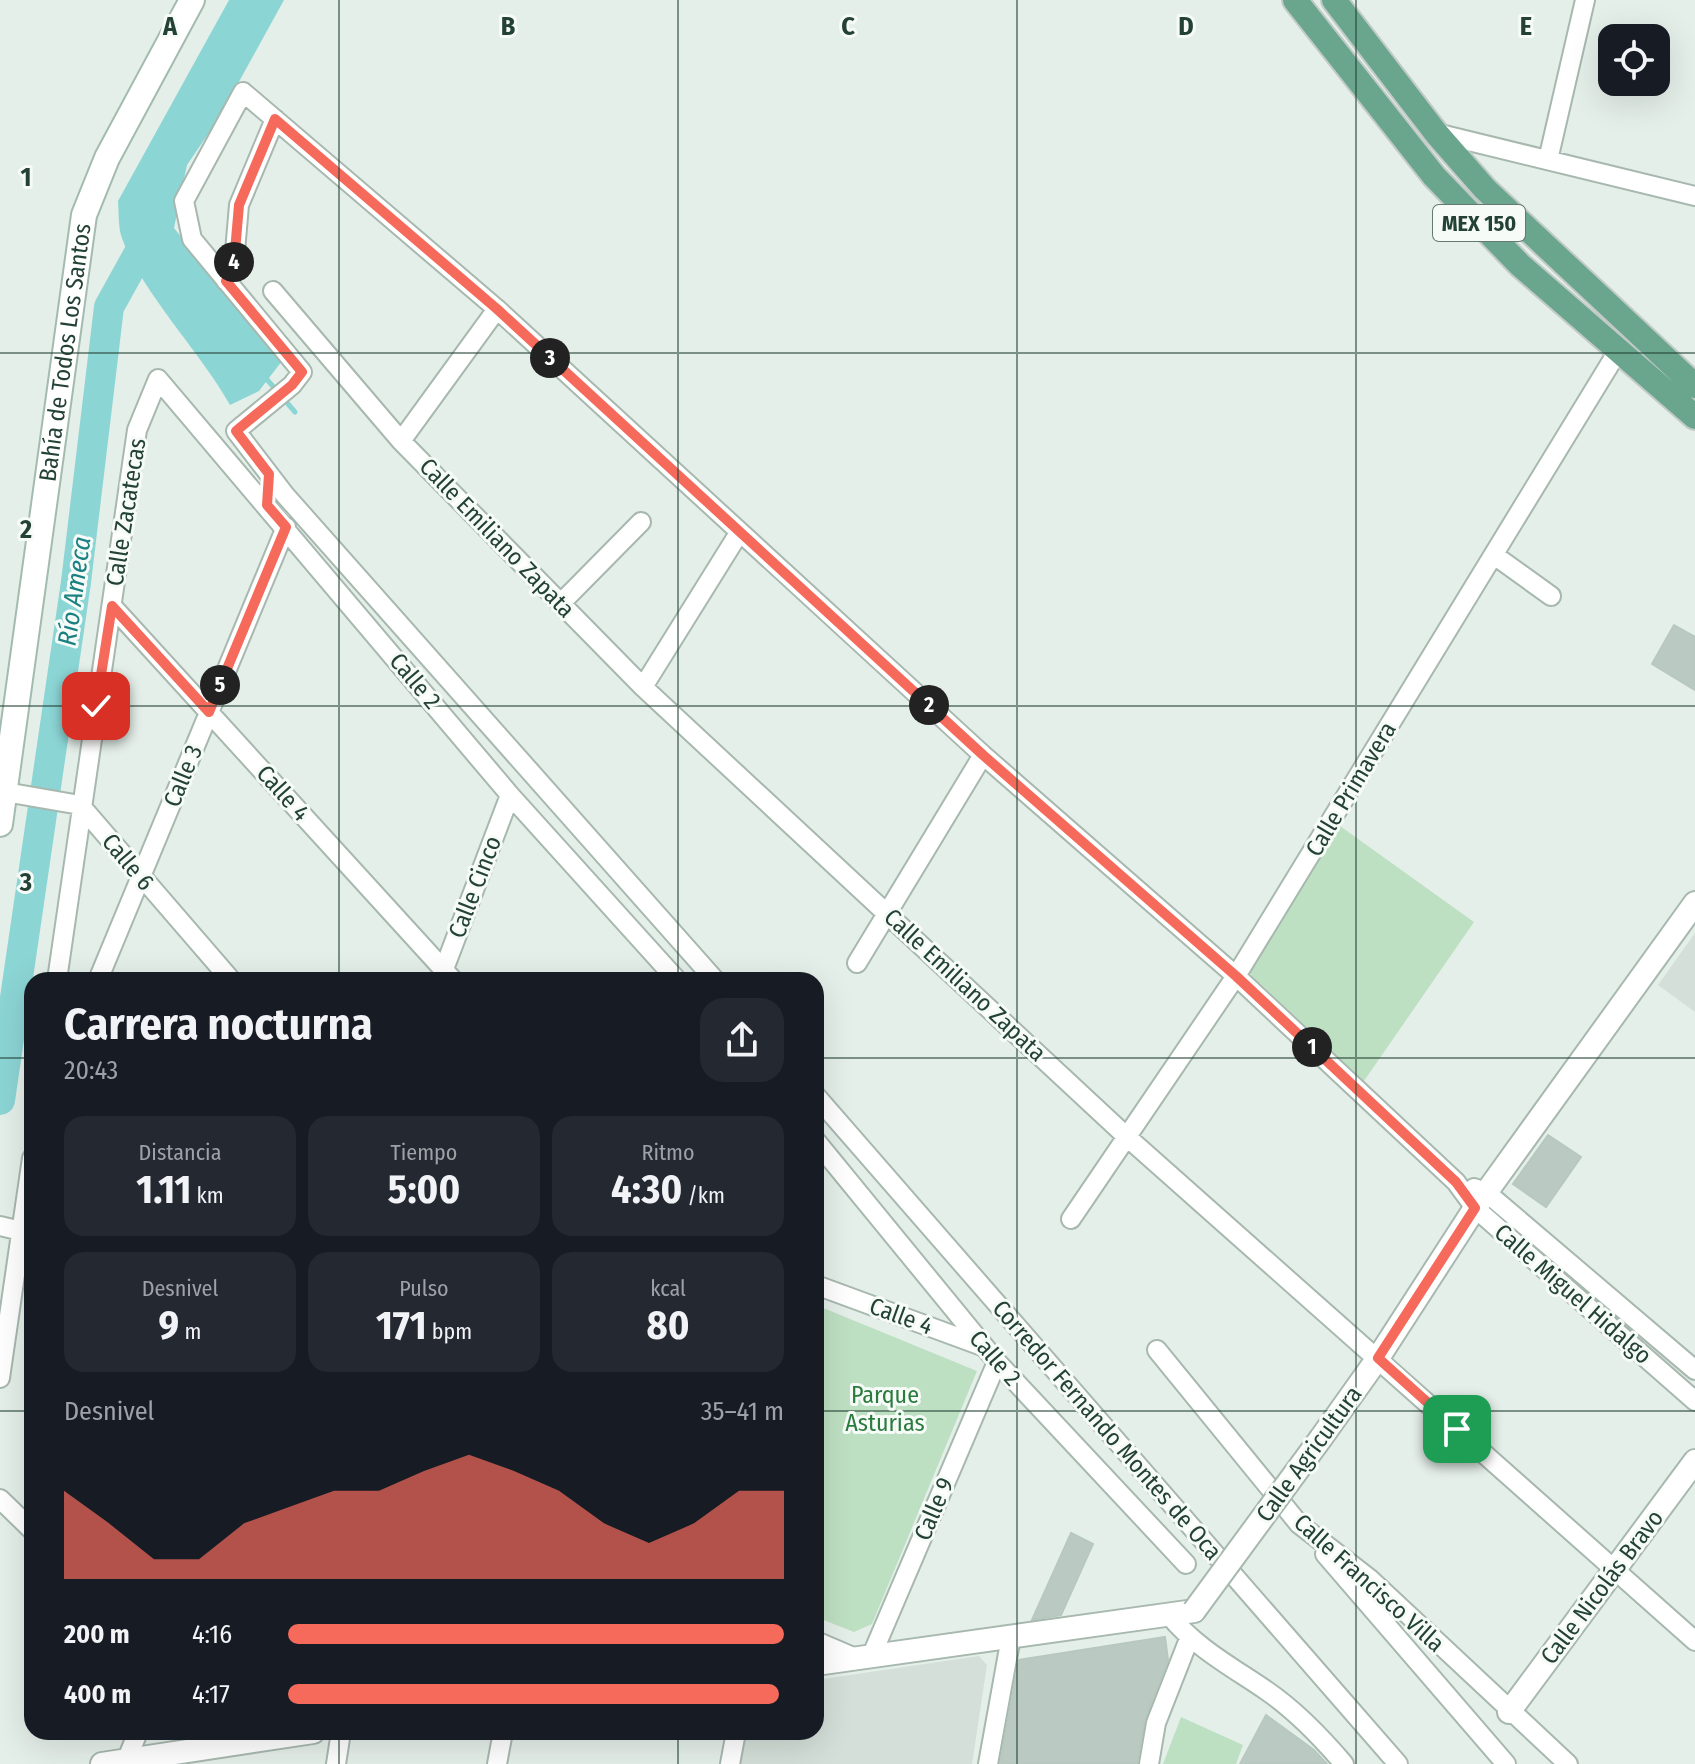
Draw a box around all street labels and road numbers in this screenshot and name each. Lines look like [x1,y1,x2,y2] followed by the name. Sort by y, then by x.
[1433,205,1525,241] road number: MEX 150
[33,221,97,483] street label: Bahía de Todos Los Santos
[100,436,152,588] street label: Calle Zacatecas
[414,453,580,623] street label: Calle Emiliano Zapata
[384,647,446,715] street label: Calle 2
[1300,717,1402,861] street label: Calle Primavera
[158,741,208,811] street label: Calle 3
[251,759,315,827] street label: Calle 4
[96,828,160,896] street label: Calle 6
[443,832,507,942] street label: Calle Cinco
[878,903,1052,1067] street label: Calle Emiliano Zapata
[1489,1218,1657,1370] street label: Calle Miguel Hidalgo
[866,1292,936,1340] street label: Calle 4
[987,1295,1227,1565] street label: Corredor Fernando Montes de Oca
[963,1325,1027,1391] street label: Calle 2
[1250,1381,1368,1527] street label: Calle Agricultura
[908,1474,960,1544] street label: Calle 9
[1535,1504,1669,1670] street label: Calle Nicolás Bravo
[1288,1508,1450,1658] street label: Calle Francisco Villa

